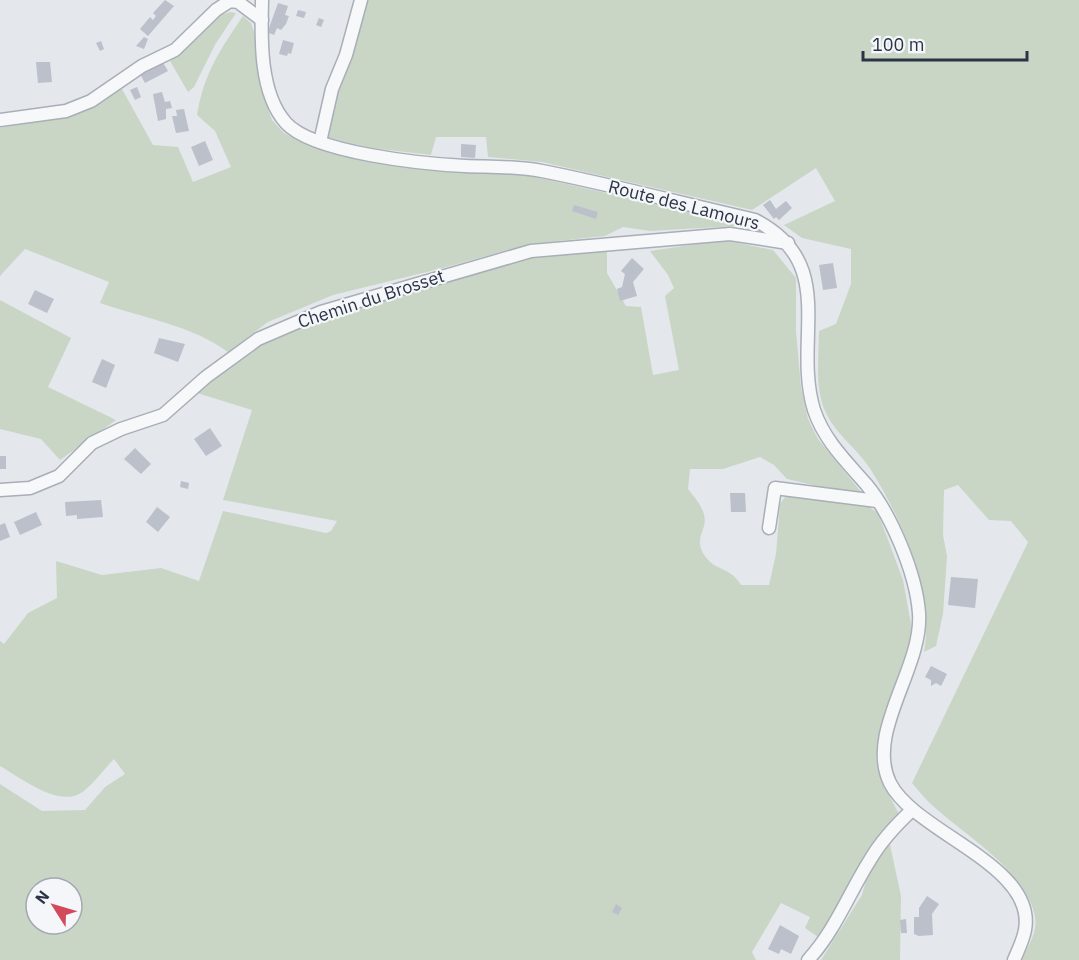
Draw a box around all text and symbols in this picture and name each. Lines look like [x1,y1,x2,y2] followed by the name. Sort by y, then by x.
[863,24,1026,62] scale bar
[872,33,924,56] text: 100 m
[606,175,762,234] street label: Route des Lamours
[295,264,447,333] street label: Chemin du Brosset
[24,876,84,936] north arrow
[31,886,53,908] text: N

